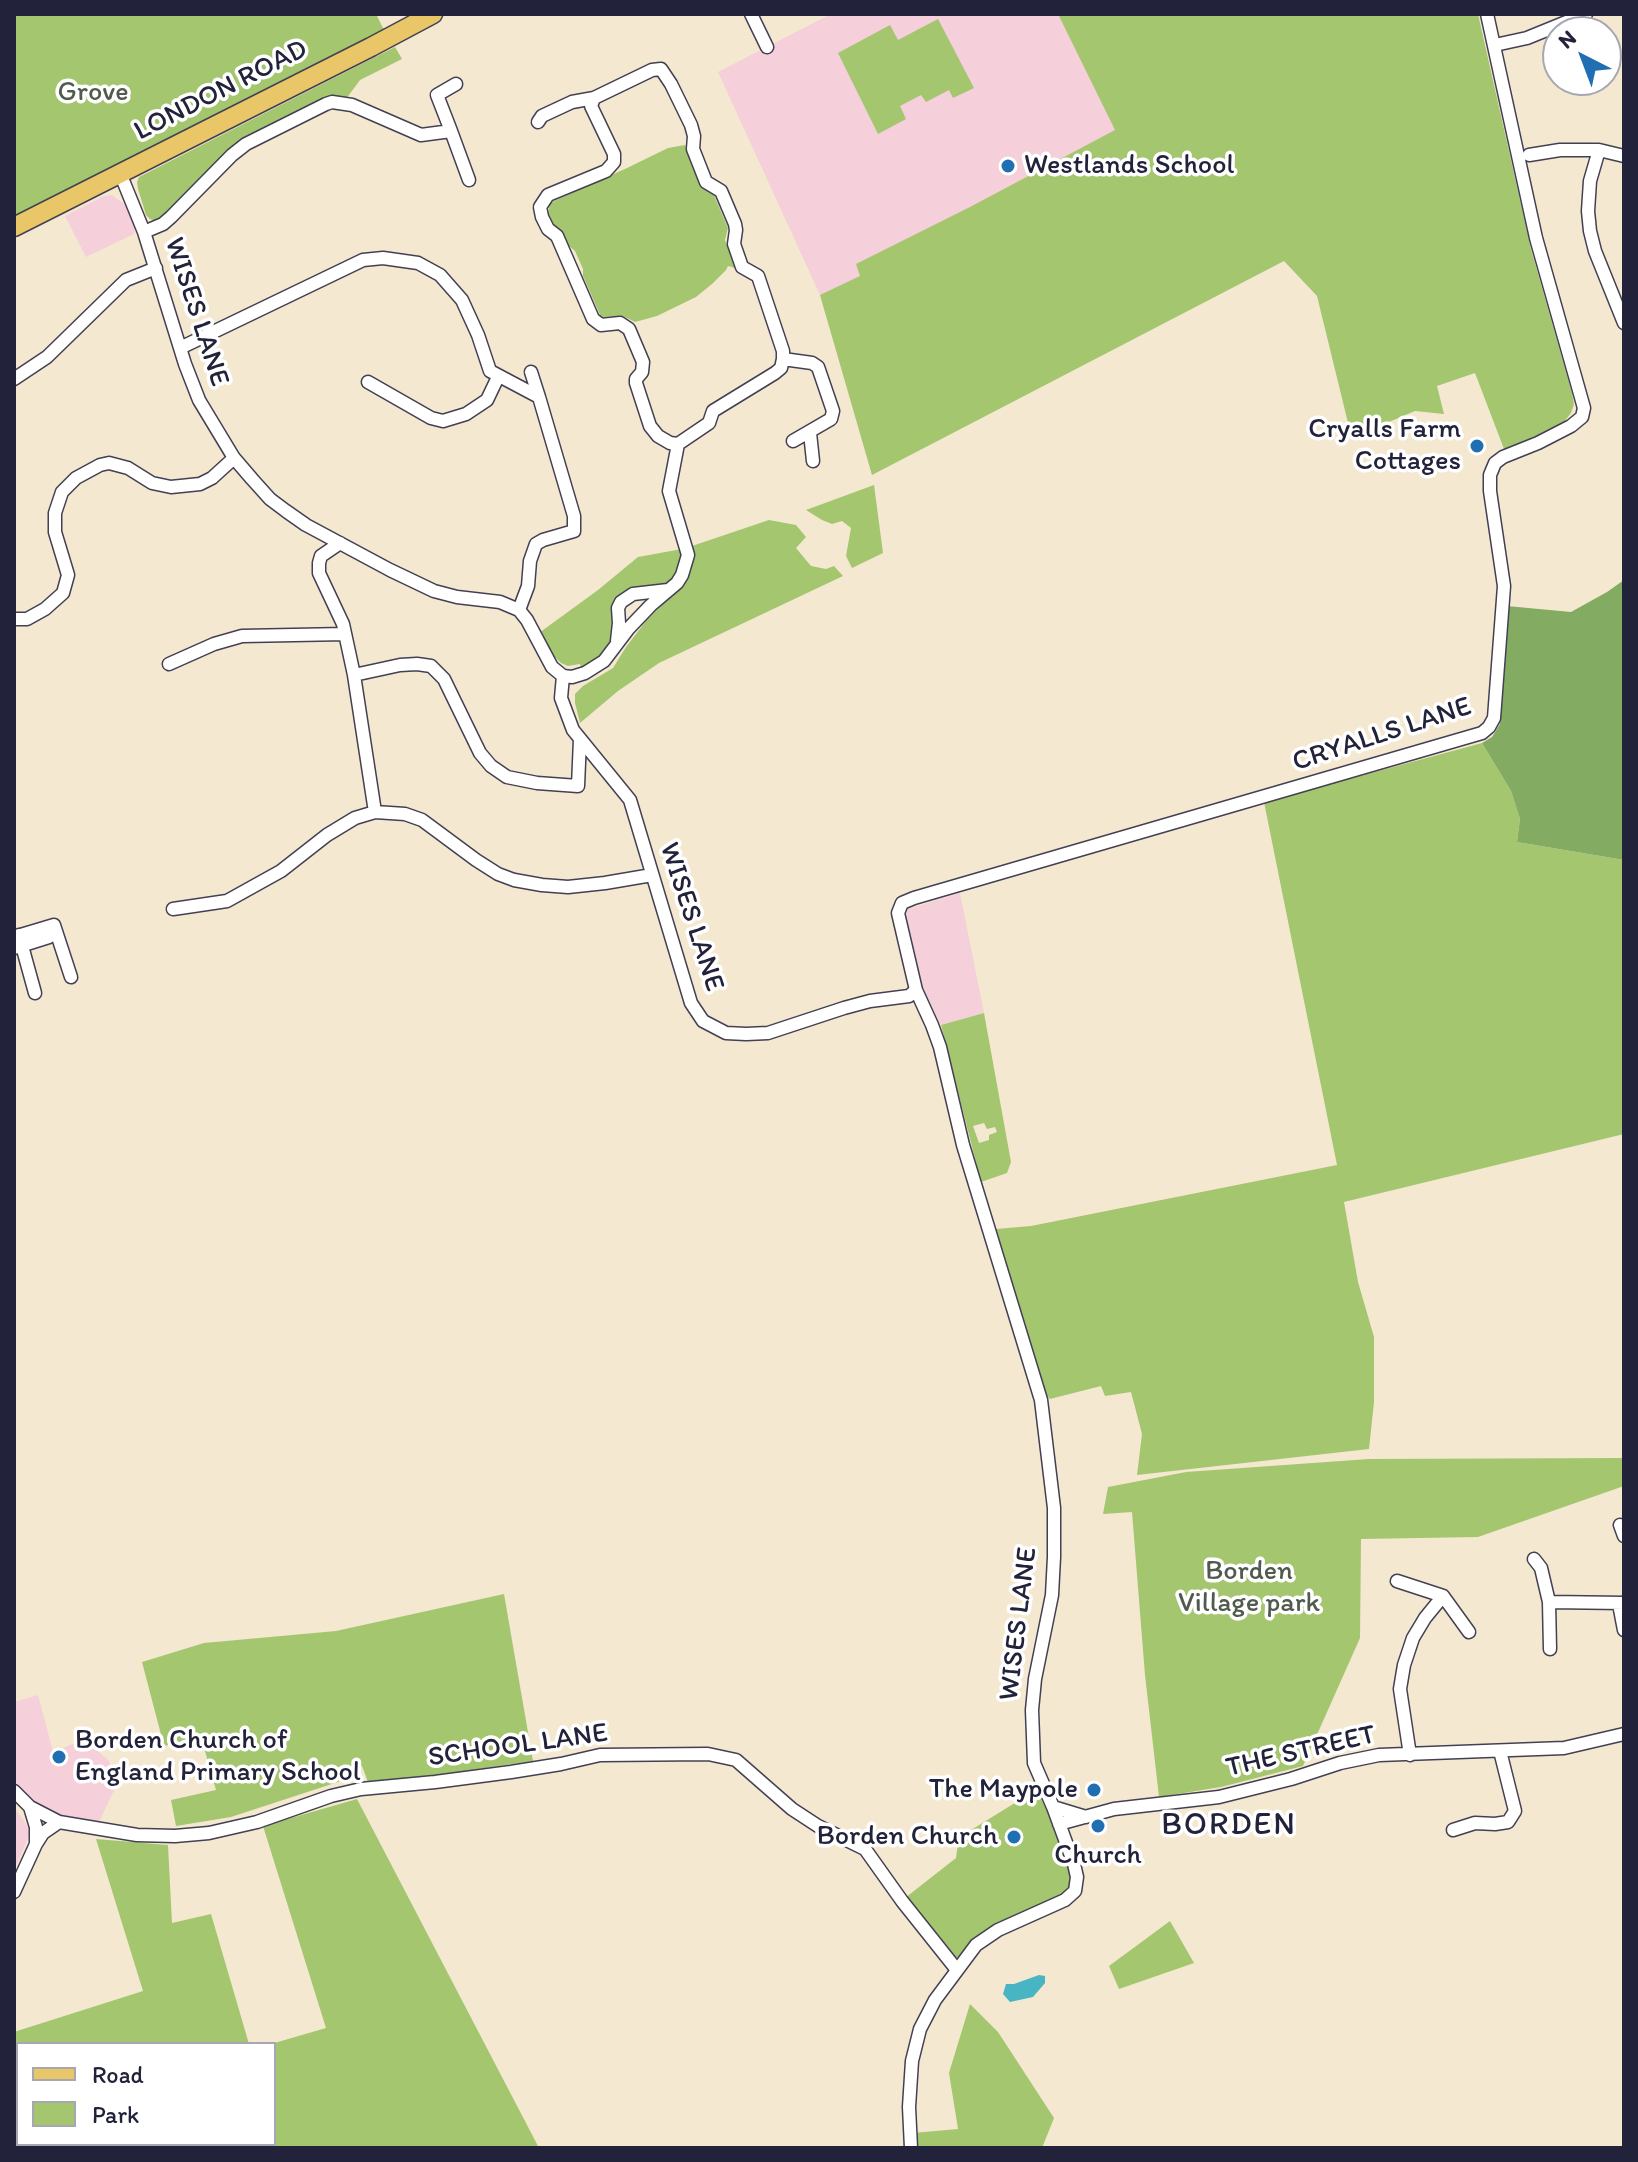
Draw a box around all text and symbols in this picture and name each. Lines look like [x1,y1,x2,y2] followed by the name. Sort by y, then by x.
[1542,16,1622,96] north arrow
[1552,24,1581,54] text: N
[129,33,313,149] street label: LONDON ROAD
[57,76,129,110] park label: Grove
[1024,149,1234,183] place label: Westlands School
[999,157,1017,175] marker: Westlands School
[156,233,236,391] street label: WISES LANE
[1308,413,1461,479] place label: Cryalls Farm Cottages
[1468,437,1486,455] marker: Cryalls Farm Cottages
[1288,690,1476,780] street label: CRYALLS LANE
[651,838,731,996] street label: WISES LANE
[993,1545,1045,1703] street label: WISES LANE
[1178,1555,1320,1621] park label: Borden Village park
[426,1717,610,1775] street label: SCHOOL LANE
[1223,1718,1379,1786] street label: THE STREET
[75,1724,361,1790] place label: Borden Church of England Primary School
[50,1748,68,1766] marker: Borden Church of England Primary School
[929,1773,1078,1807] place label: The Maypole
[1085,1781,1103,1799] marker: The Maypole
[1161,1807,1297,1845] district label: BORDEN
[1089,1817,1107,1835] marker: Church
[817,1820,998,1854] place label: Borden Church
[1005,1828,1023,1846] marker: Borden Church
[1054,1839,1142,1873] place label: Church
[16,2042,276,2146] legend
[92,2060,144,2089] text: Road
[92,2100,139,2129] text: Park

